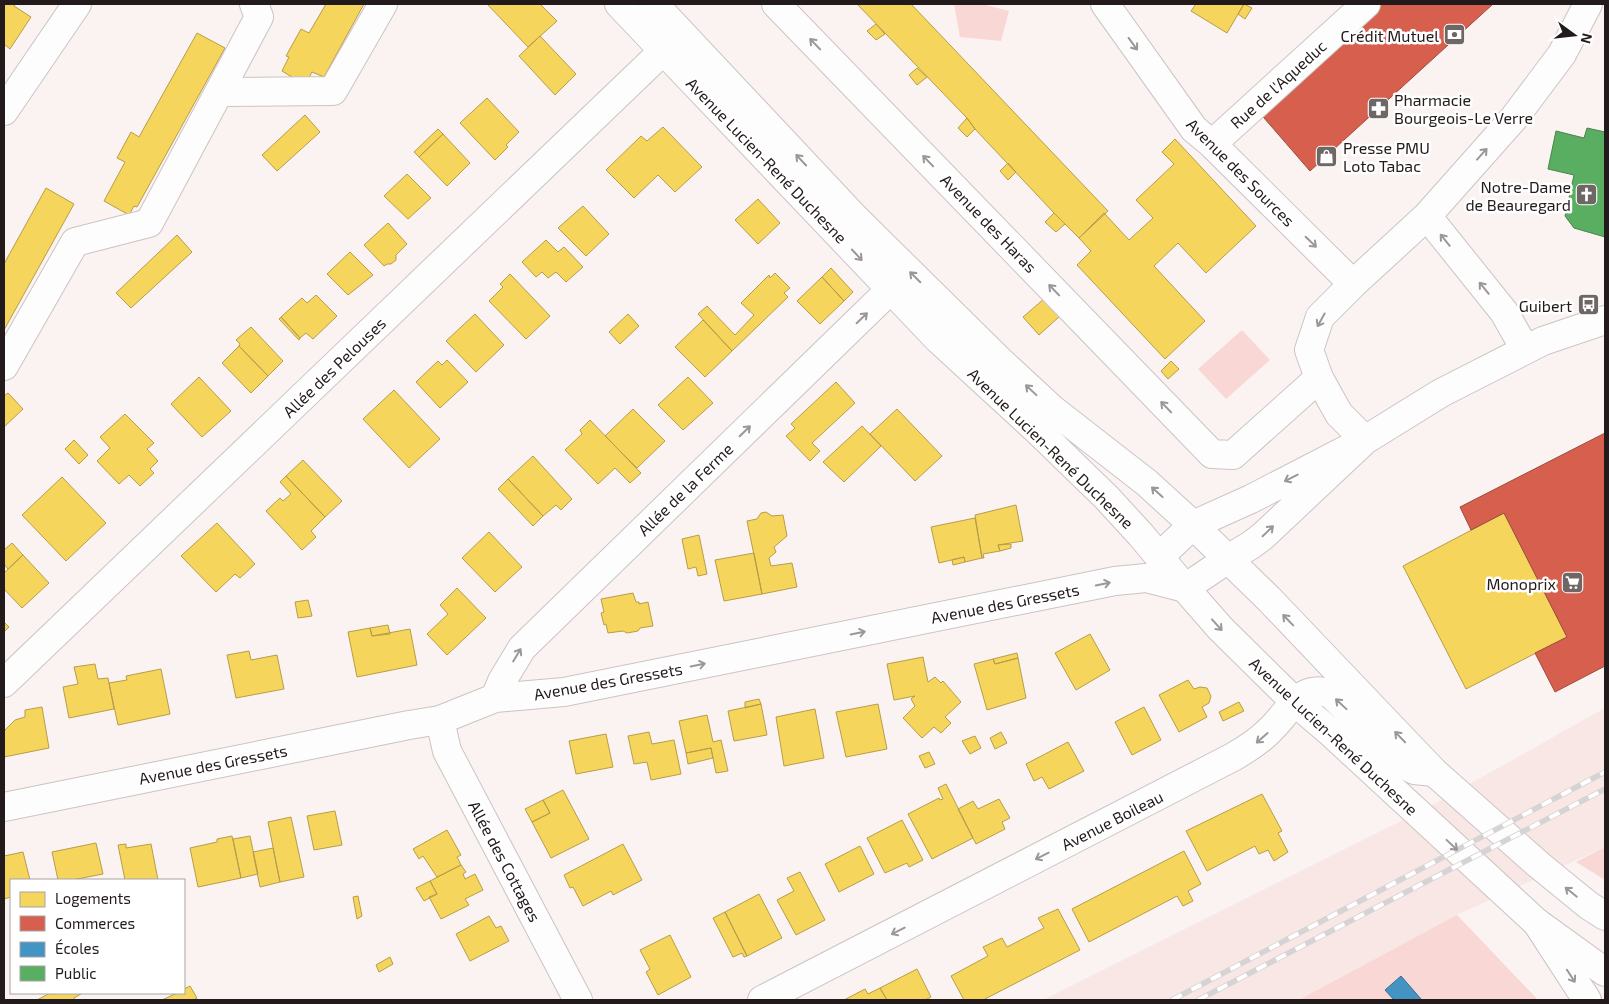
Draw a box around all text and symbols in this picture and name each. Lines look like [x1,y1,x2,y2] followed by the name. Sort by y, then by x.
[1549,10,1599,60] north arrow
[1443,23,1467,47] bank icon: Crédit Mutuel
[1341,26,1439,45] place label: Crédit Mutuel
[1578,31,1597,46] text: N
[1226,36,1330,132] street label: Rue de l'Aqueduc
[1128,37,1138,51] one-way arrow
[809,38,821,50] one-way arrow
[683,73,851,247] street label: Avenue Lucien-René Duchesne
[1394,90,1533,127] place label: Pharmacie Bourgeois-Le Verre
[1366,96,1390,120] pharmacy icon: Pharmacie Bourgeois-Le Verre
[1183,114,1299,230] street label: Avenue des Sources
[1343,138,1430,175] place label: Presse PMU Loto Tabac
[1315,144,1339,168] shop icon: Presse PMU Loto Tabac
[1477,147,1488,160] one-way arrow
[795,154,807,167] one-way arrow
[923,155,935,167] one-way arrow
[937,170,1041,276] street label: Avenue des Haras
[1465,177,1571,214] place label: Notre-Dame de Beauregard
[1575,183,1599,207] church icon: Notre-Dame de Beauregard
[1440,233,1451,246] one-way arrow
[1305,236,1317,248] one-way arrow
[851,249,863,262] one-way arrow
[909,271,921,283] one-way arrow
[1479,281,1490,294] one-way arrow
[1048,284,1060,296] one-way arrow
[1576,293,1600,317] bus stop icon: Guibert
[1519,296,1572,315] place label: Guibert
[856,312,868,324] one-way arrow
[1316,312,1326,327] one-way arrow
[279,313,389,421] street label: Allée des Pelouses
[964,364,1138,532] street label: Avenue Lucien-René Duchesne
[1025,384,1038,396] one-way arrow
[1160,401,1173,413] one-way arrow
[739,425,752,437] one-way arrow
[634,439,736,539] street label: Allée de la Ferme
[1283,473,1298,483] one-way arrow
[1151,487,1164,498] one-way arrow
[1261,525,1274,537] one-way arrow
[1560,571,1584,595] supermarket icon: Monoprix
[1486,574,1557,593] place label: Monoprix
[1094,578,1110,588] one-way arrow
[929,579,1081,627] street label: Avenue des Gressets
[1282,613,1294,626] one-way arrow
[1211,618,1223,631] one-way arrow
[849,628,865,637] one-way arrow
[513,649,523,663] one-way arrow
[1246,653,1422,819] street label: Avenue Lucien-René Duchesne
[532,659,684,703] street label: Avenue des Gressets
[690,660,706,669] one-way arrow
[1335,698,1348,710] one-way arrow
[1394,731,1406,744] one-way arrow
[1256,732,1269,743] one-way arrow
[137,740,289,788] street label: Avenue des Gressets
[1058,786,1166,854] street label: Avenue Boileau
[465,797,545,925] street label: Allée des Cottages
[1445,839,1458,850] one-way arrow
[1035,852,1050,861] one-way arrow
[10,879,185,994] legend
[1565,886,1578,897] one-way arrow
[55,889,131,907] text: Logements
[55,914,135,932] text: Commerces
[891,927,906,936] one-way arrow
[55,939,99,957] text: Écoles
[55,964,96,982] text: Public
[1566,968,1576,982] one-way arrow

